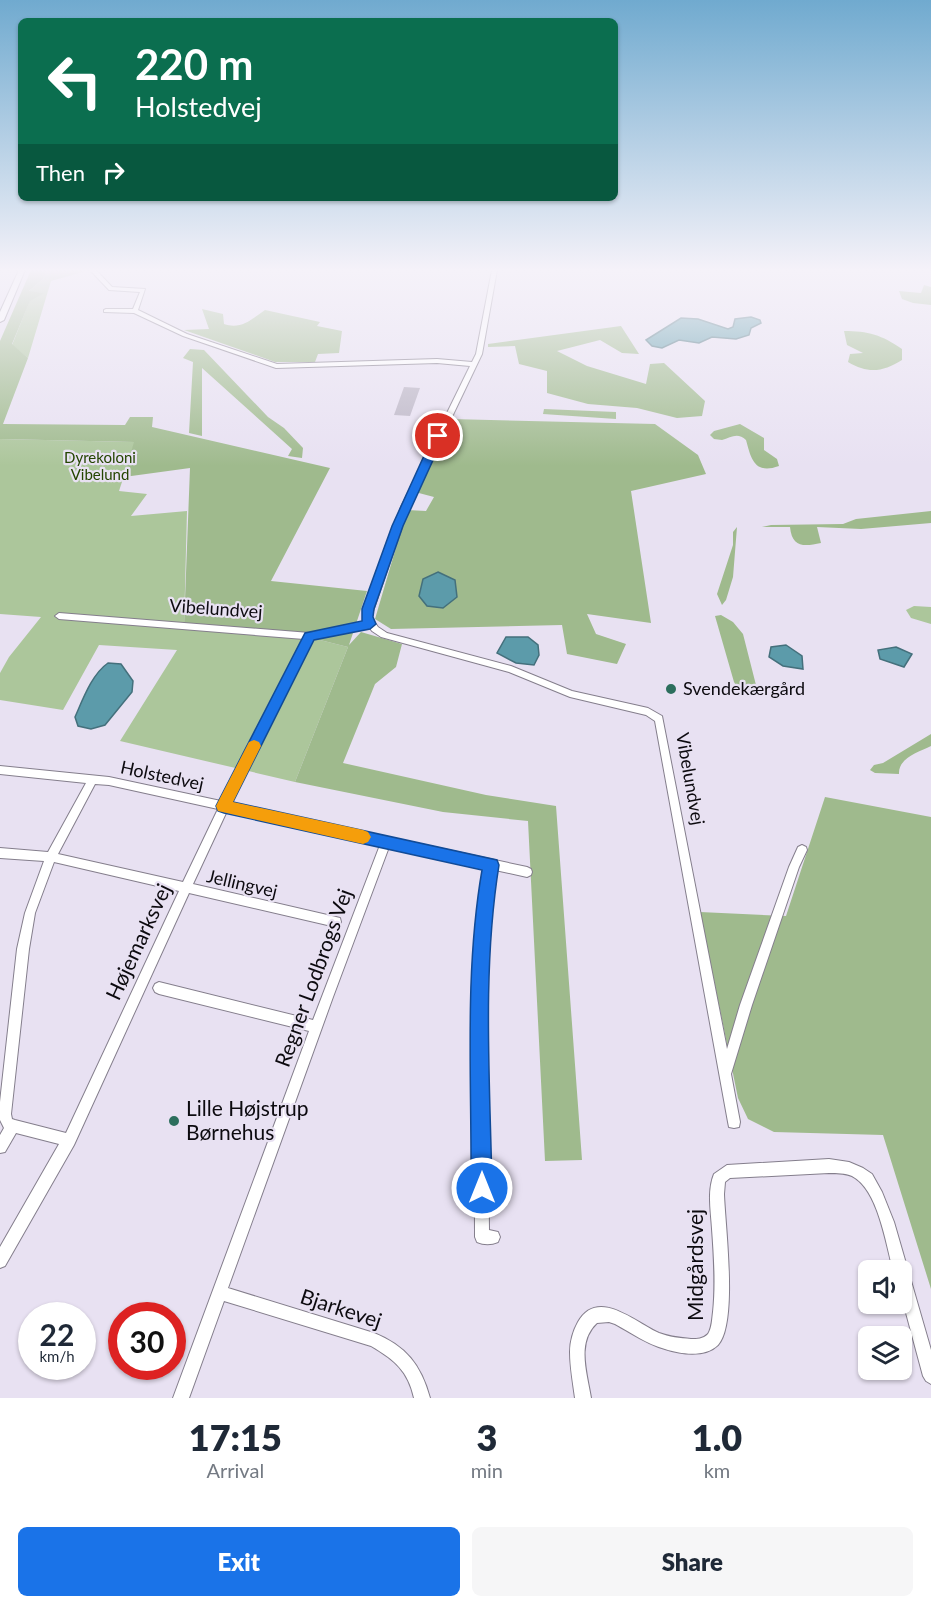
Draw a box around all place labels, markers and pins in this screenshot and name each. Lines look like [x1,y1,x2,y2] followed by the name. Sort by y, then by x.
[412,410,463,461] pin
[683,677,805,699] place label: Svendekærgård
[664,682,678,696] marker: Svendekærgård
[186,1095,309,1144] place label: Lille Højstrup Børnehus
[167,1114,181,1128] marker: Lille Højstrup Børnehus

